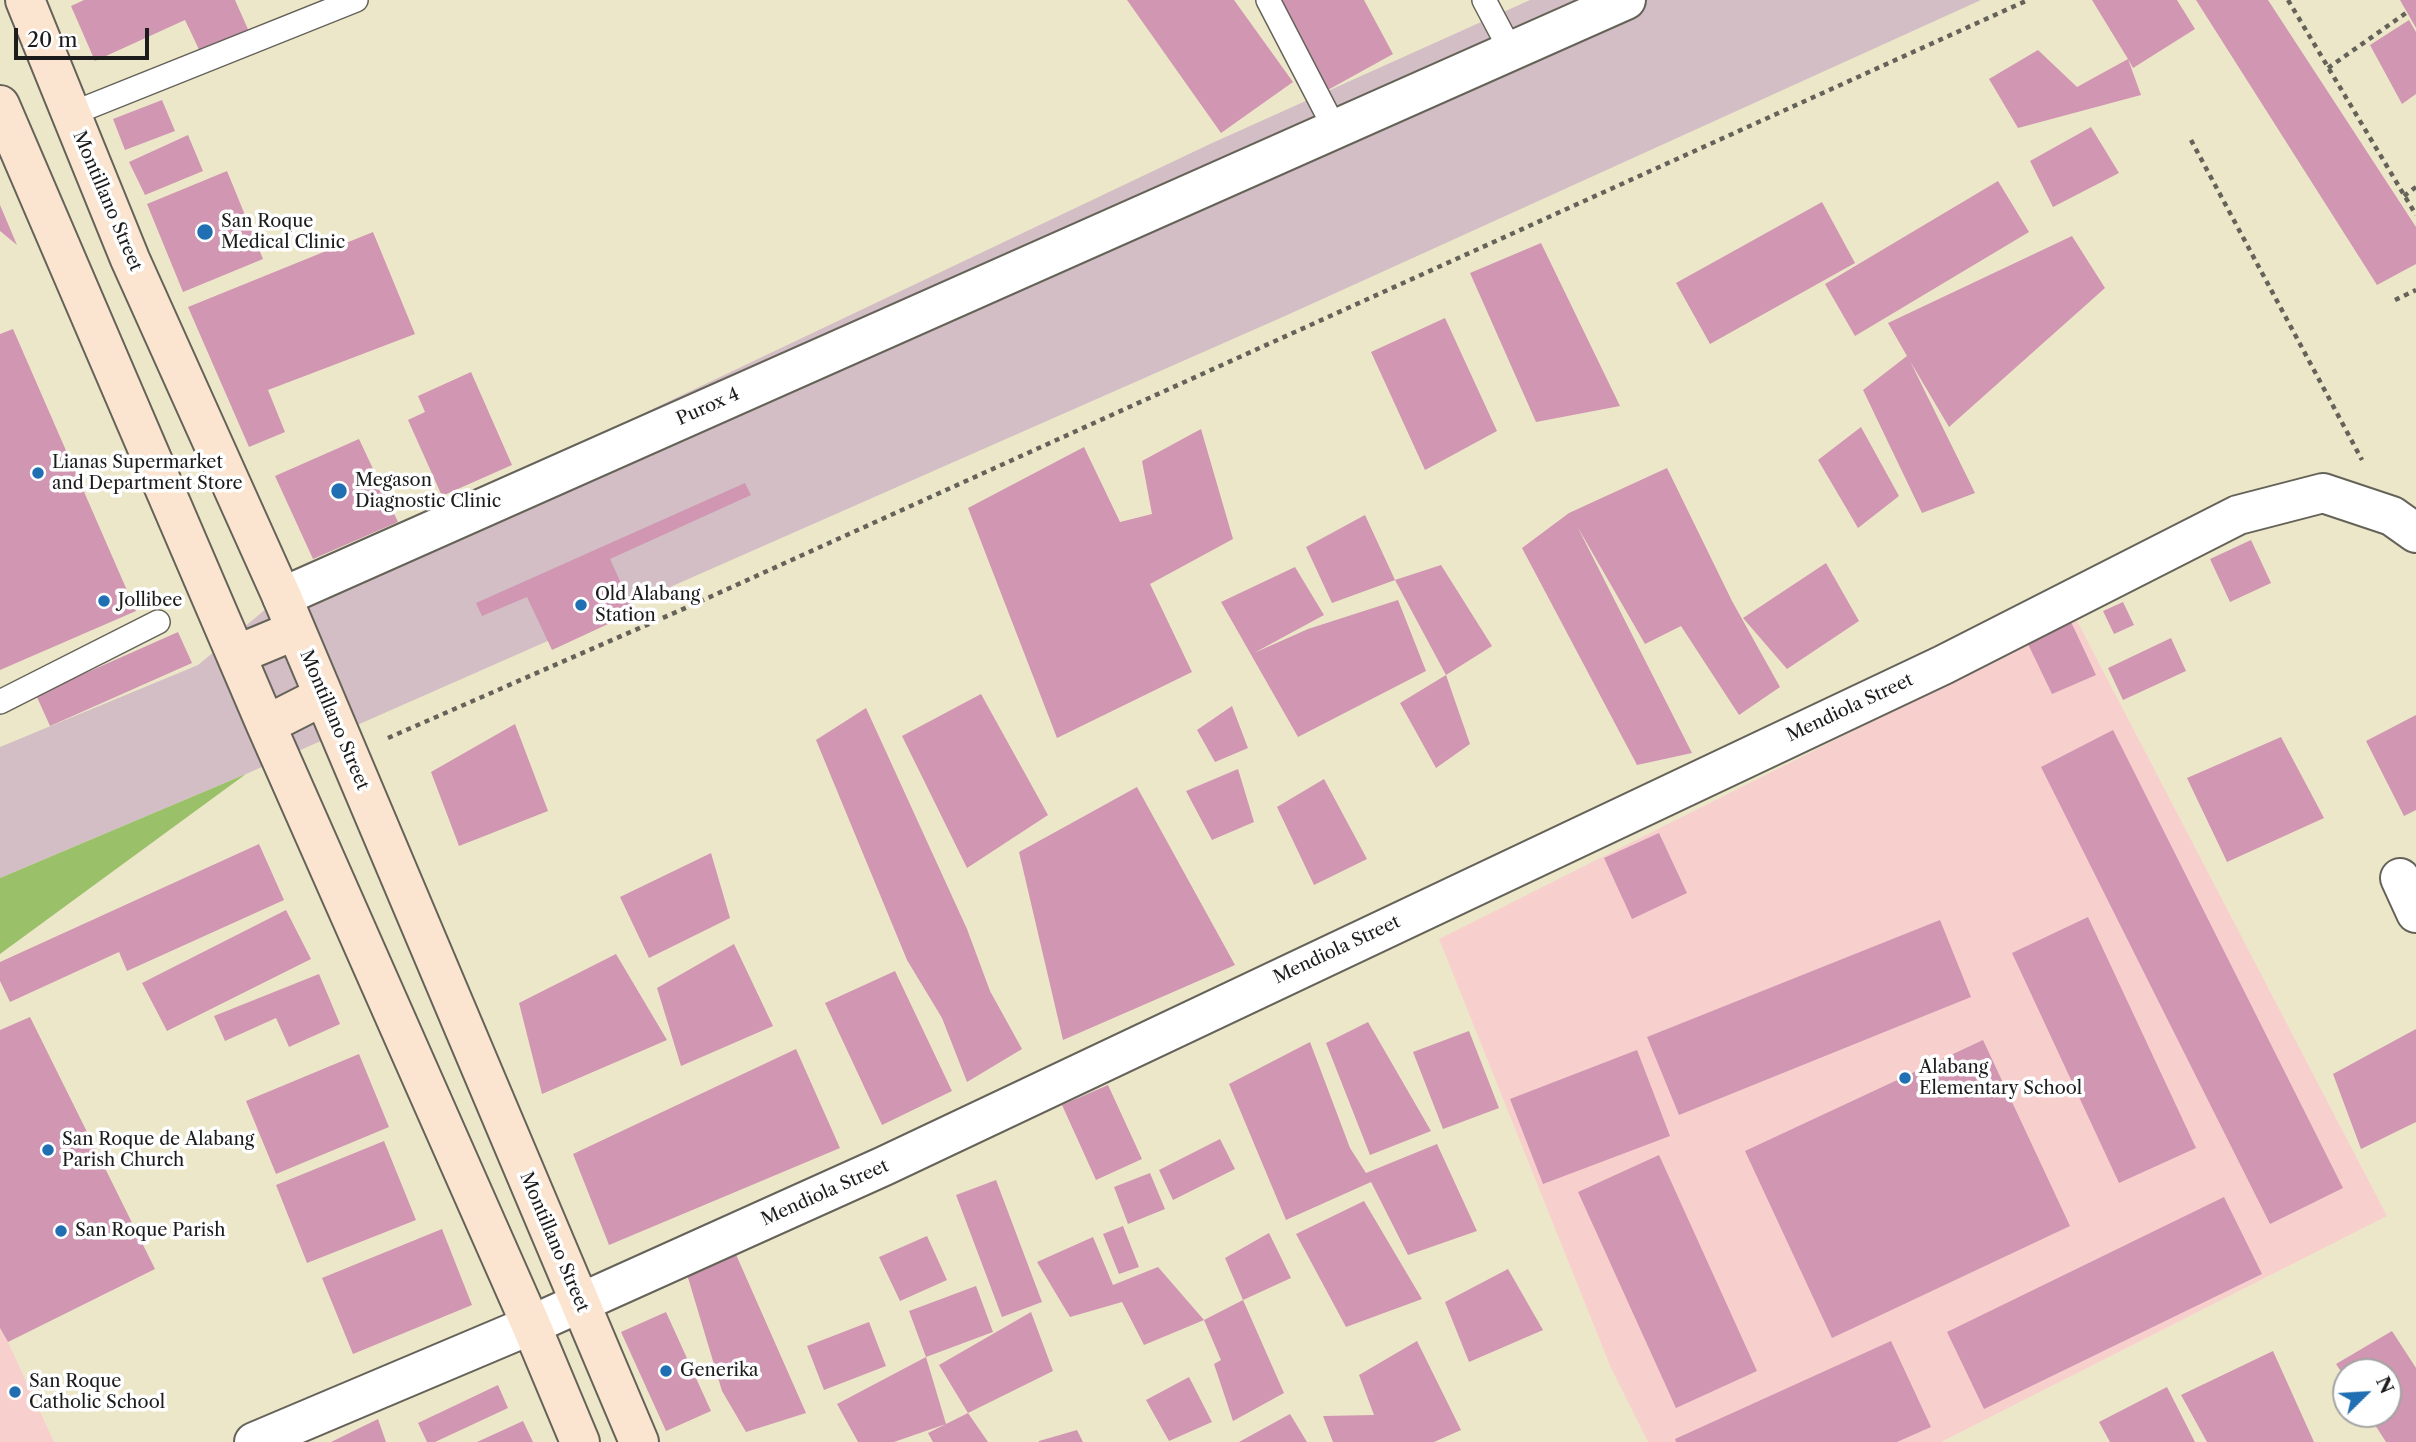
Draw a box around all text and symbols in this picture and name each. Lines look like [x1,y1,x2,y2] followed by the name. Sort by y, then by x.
[18,14,152,58] scale bar
[27,27,78,52] text: 20 m
[68,128,146,274] street label: Montillano Street
[221,211,345,254] place label: San Roque Medical Clinic
[195,222,215,242] marker: San Roque Medical Clinic
[673,384,743,430] street label: Purox 4
[52,452,243,494] place label: Lianas Supermarket and Department Store
[30,465,46,481] marker: Lianas Supermarket and Department Store
[355,470,501,512] place label: Megason Diagnostic Clinic
[329,481,349,501] marker: Megason Diagnostic Clinic
[595,584,700,626] place label: Old Alabang Station
[118,590,182,612] place label: Jollibee
[96,593,112,609] marker: Jollibee
[573,597,589,613] marker: Old Alabang Station
[295,647,373,793] street label: Montillano Street
[1783,669,1917,747] street label: Mendiola Street
[1270,911,1404,989] street label: Mendiola Street
[1919,1057,2082,1100] place label: Alabang Elementary School
[1897,1070,1913,1086] marker: Alabang Elementary School
[62,1129,254,1172] place label: San Roque de Alabang Parish Church
[40,1142,56,1158] marker: San Roque de Alabang Parish Church
[758,1155,892,1231] street label: Mendiola Street
[515,1169,593,1315] street label: Montillano Street
[75,1220,225,1242] place label: San Roque Parish
[53,1223,69,1239] marker: San Roque Parish
[2332,1358,2402,1428] north arrow
[680,1360,759,1382] place label: Generika
[658,1363,674,1379] marker: Generika
[29,1371,165,1414] place label: San Roque Catholic School
[2371,1373,2399,1397] text: N
[7,1384,23,1400] marker: San Roque Catholic School

